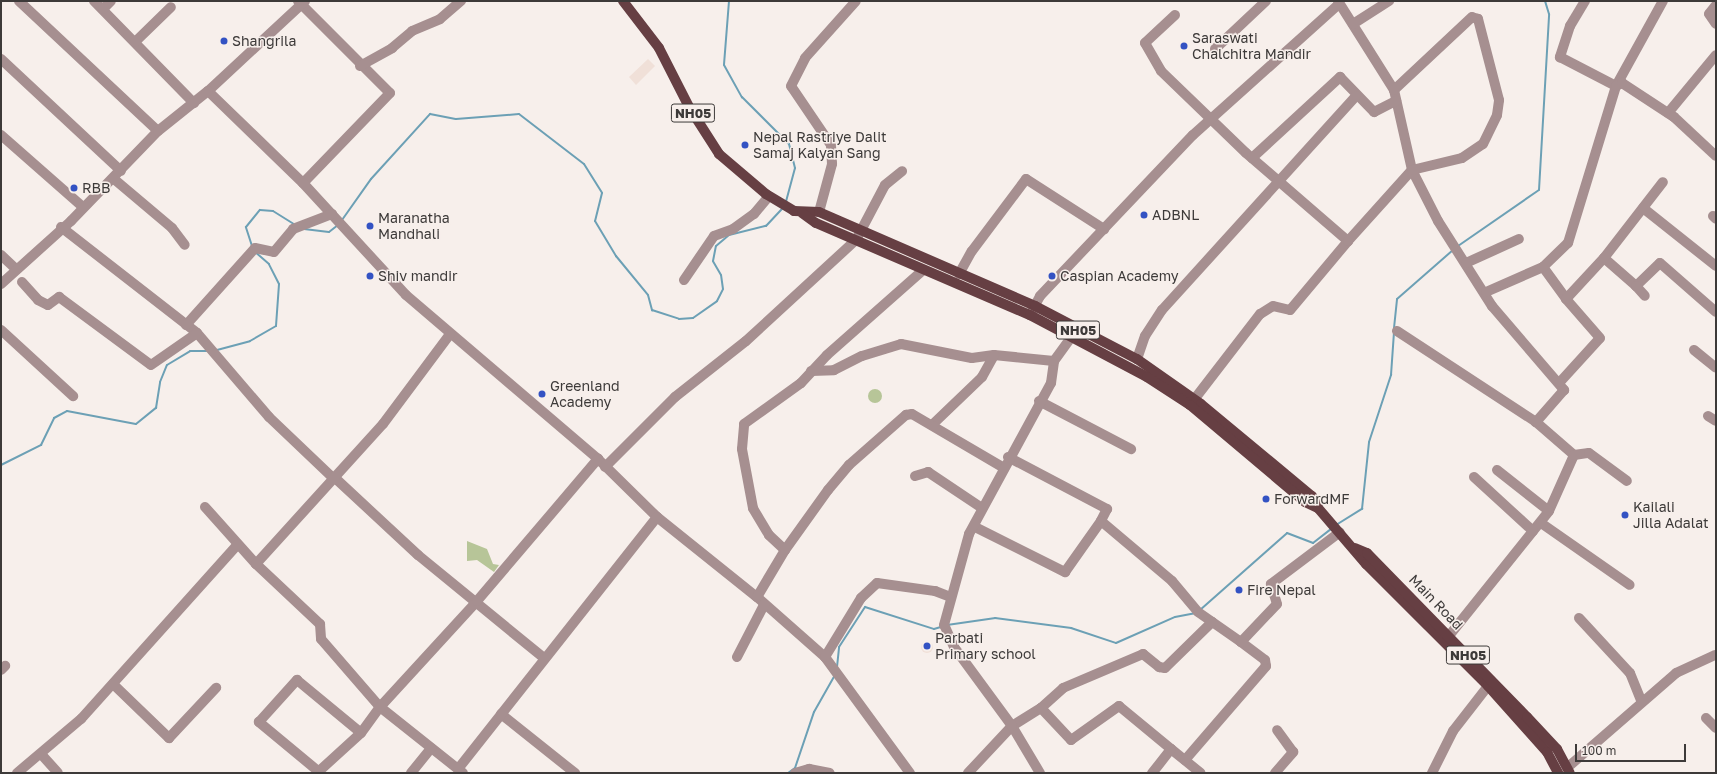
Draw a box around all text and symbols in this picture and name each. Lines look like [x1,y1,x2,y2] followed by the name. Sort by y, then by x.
[1192,30,1311,62] place label: Saraswati Chalchitra Mandir
[232,33,296,49] place label: Shangrila
[219,36,229,46] marker: Shangrila
[1179,41,1189,51] marker: Saraswati Chalchitra Mandir
[670,102,716,124] road number: NH05
[753,129,887,162] place label: Nepal Rastriye Dalit Samaj Kalyan Sang
[740,140,750,150] marker: Nepal Rastriye Dalit Samaj Kalyan Sang
[82,180,110,196] place label: RBB
[69,183,79,193] marker: RBB
[1152,207,1199,223] place label: ADBNL
[378,210,450,242] place label: Maranatha Mandhali
[1139,210,1149,220] marker: ADBNL
[365,221,375,231] marker: Maranatha Mandhali
[378,268,457,284] place label: Shiv mandir
[1060,268,1179,284] place label: Caspian Academy
[365,271,375,281] marker: Shiv mandir
[1047,271,1057,281] marker: Caspian Academy
[1055,319,1101,341] road number: NH05
[550,378,620,410] place label: Greenland Academy
[537,389,547,399] marker: Greenland Academy
[1274,491,1350,507] place label: ForwardMF
[1261,494,1271,504] marker: ForwardMF
[1633,499,1709,532] place label: Kailali Jilla Adalat
[1620,510,1630,520] marker: Kailali Jilla Adalat
[1406,571,1466,633] street label: Main Road
[1247,582,1316,598] place label: Fire Nepal
[1234,585,1244,595] marker: Fire Nepal
[935,630,1036,662] place label: Parbati Primary school
[922,641,932,651] marker: Parbati Primary school
[1445,644,1491,666] road number: NH05
[1577,736,1688,762] scale bar
[1582,743,1616,758] text: 100 m

